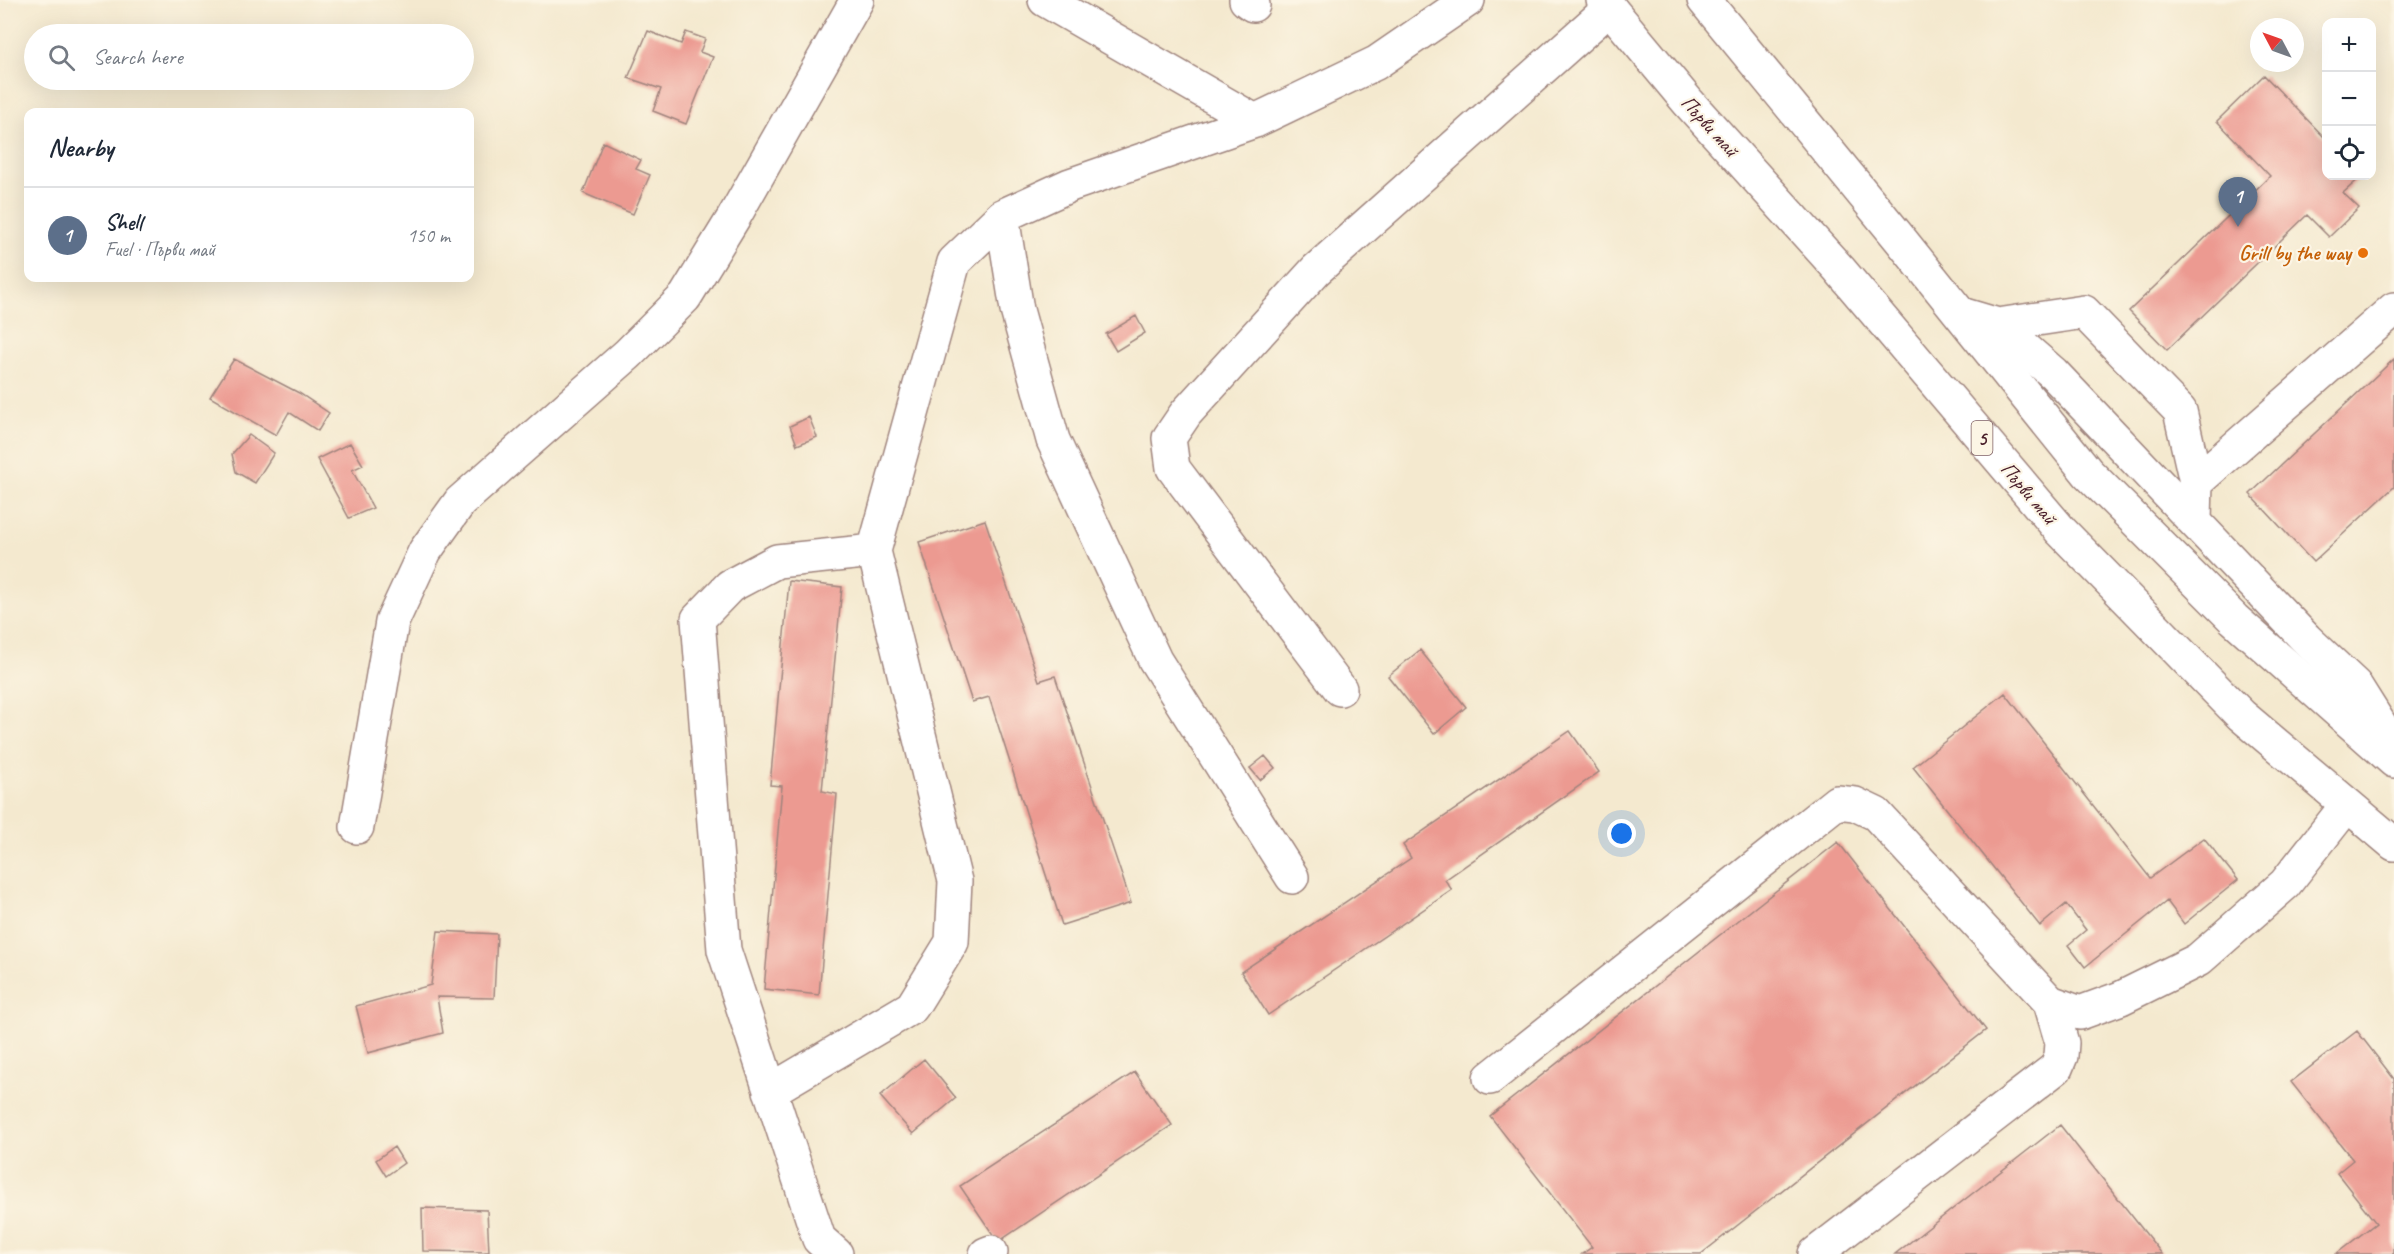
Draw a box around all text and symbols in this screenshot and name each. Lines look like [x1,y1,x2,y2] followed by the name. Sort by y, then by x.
[2250,18,2304,72] north arrow
[2322,18,2376,180] map controls
[2322,18,2376,72] button: +
[24,24,474,90] search box
[45,41,78,74] icon: search
[93,43,183,71] text: Search here
[2322,72,2376,126] button: −
[1675,90,1745,163] street label: Първи май
[2322,126,2376,180] button: locate
[48,131,113,164] text: Nearby
[2218,178,2258,227] pin: 1
[105,209,142,237] text: Shell
[63,223,72,248] text: 1
[407,223,450,248] text: 150 m
[105,237,215,262] text: Fuel · Първи май
[2239,240,2354,267] place label: Grill by the way
[2356,246,2370,260] marker: Grill by the way
[1972,421,1992,455] road number: 5
[1995,456,2064,531] street label: Първи май
[1607,819,1636,848] your location

